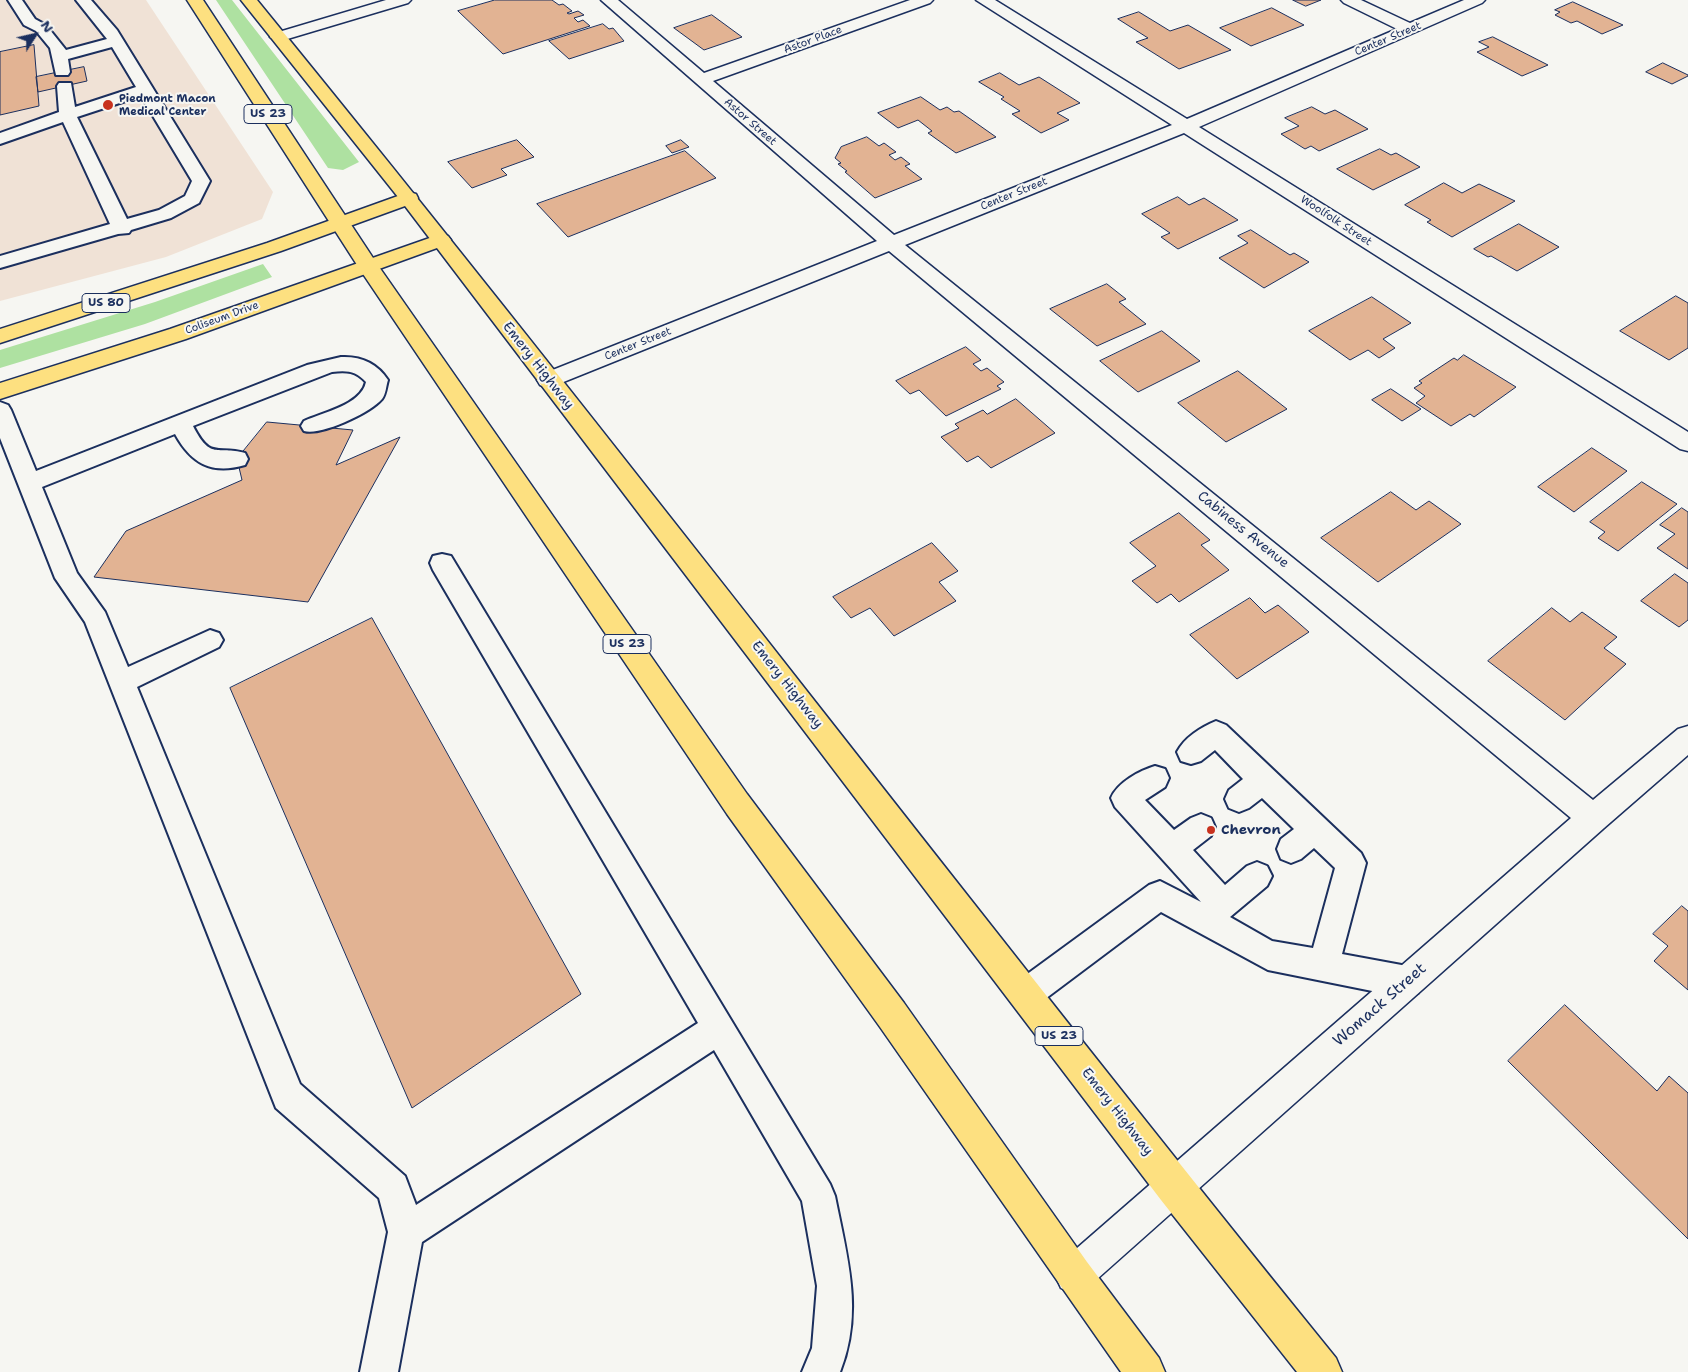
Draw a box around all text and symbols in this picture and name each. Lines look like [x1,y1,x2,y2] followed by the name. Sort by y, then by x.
[10,10,60,60] north arrow
[37,17,58,36] text: N
[1353,19,1423,59] street label: Center Street
[782,23,844,57] street label: Astor Place
[119,92,216,118] place label: Piedmont Macon Medical Center
[721,96,779,148] street label: Astor Street
[101,98,115,112] marker: Piedmont Macon Medical Center
[244,105,292,124] road number: US 23
[979,175,1049,213] street label: Center Street
[1298,193,1374,249] street label: Woolfolk Street
[82,294,130,312] road number: US 80
[183,299,261,337] street label: Coliseum Drive
[499,319,577,413] street label: Emery Highway
[603,325,673,363] street label: Center Street
[1194,488,1292,572] street label: Cabiness Avenue
[603,634,651,654] road number: US 23
[748,638,826,732] street label: Emery Highway
[1221,822,1281,838] place label: Chevron
[1205,824,1217,836] marker: Chevron
[1329,959,1431,1051] street label: Womack Street
[1035,1026,1083,1046] road number: US 23
[1078,1065,1156,1159] street label: Emery Highway

